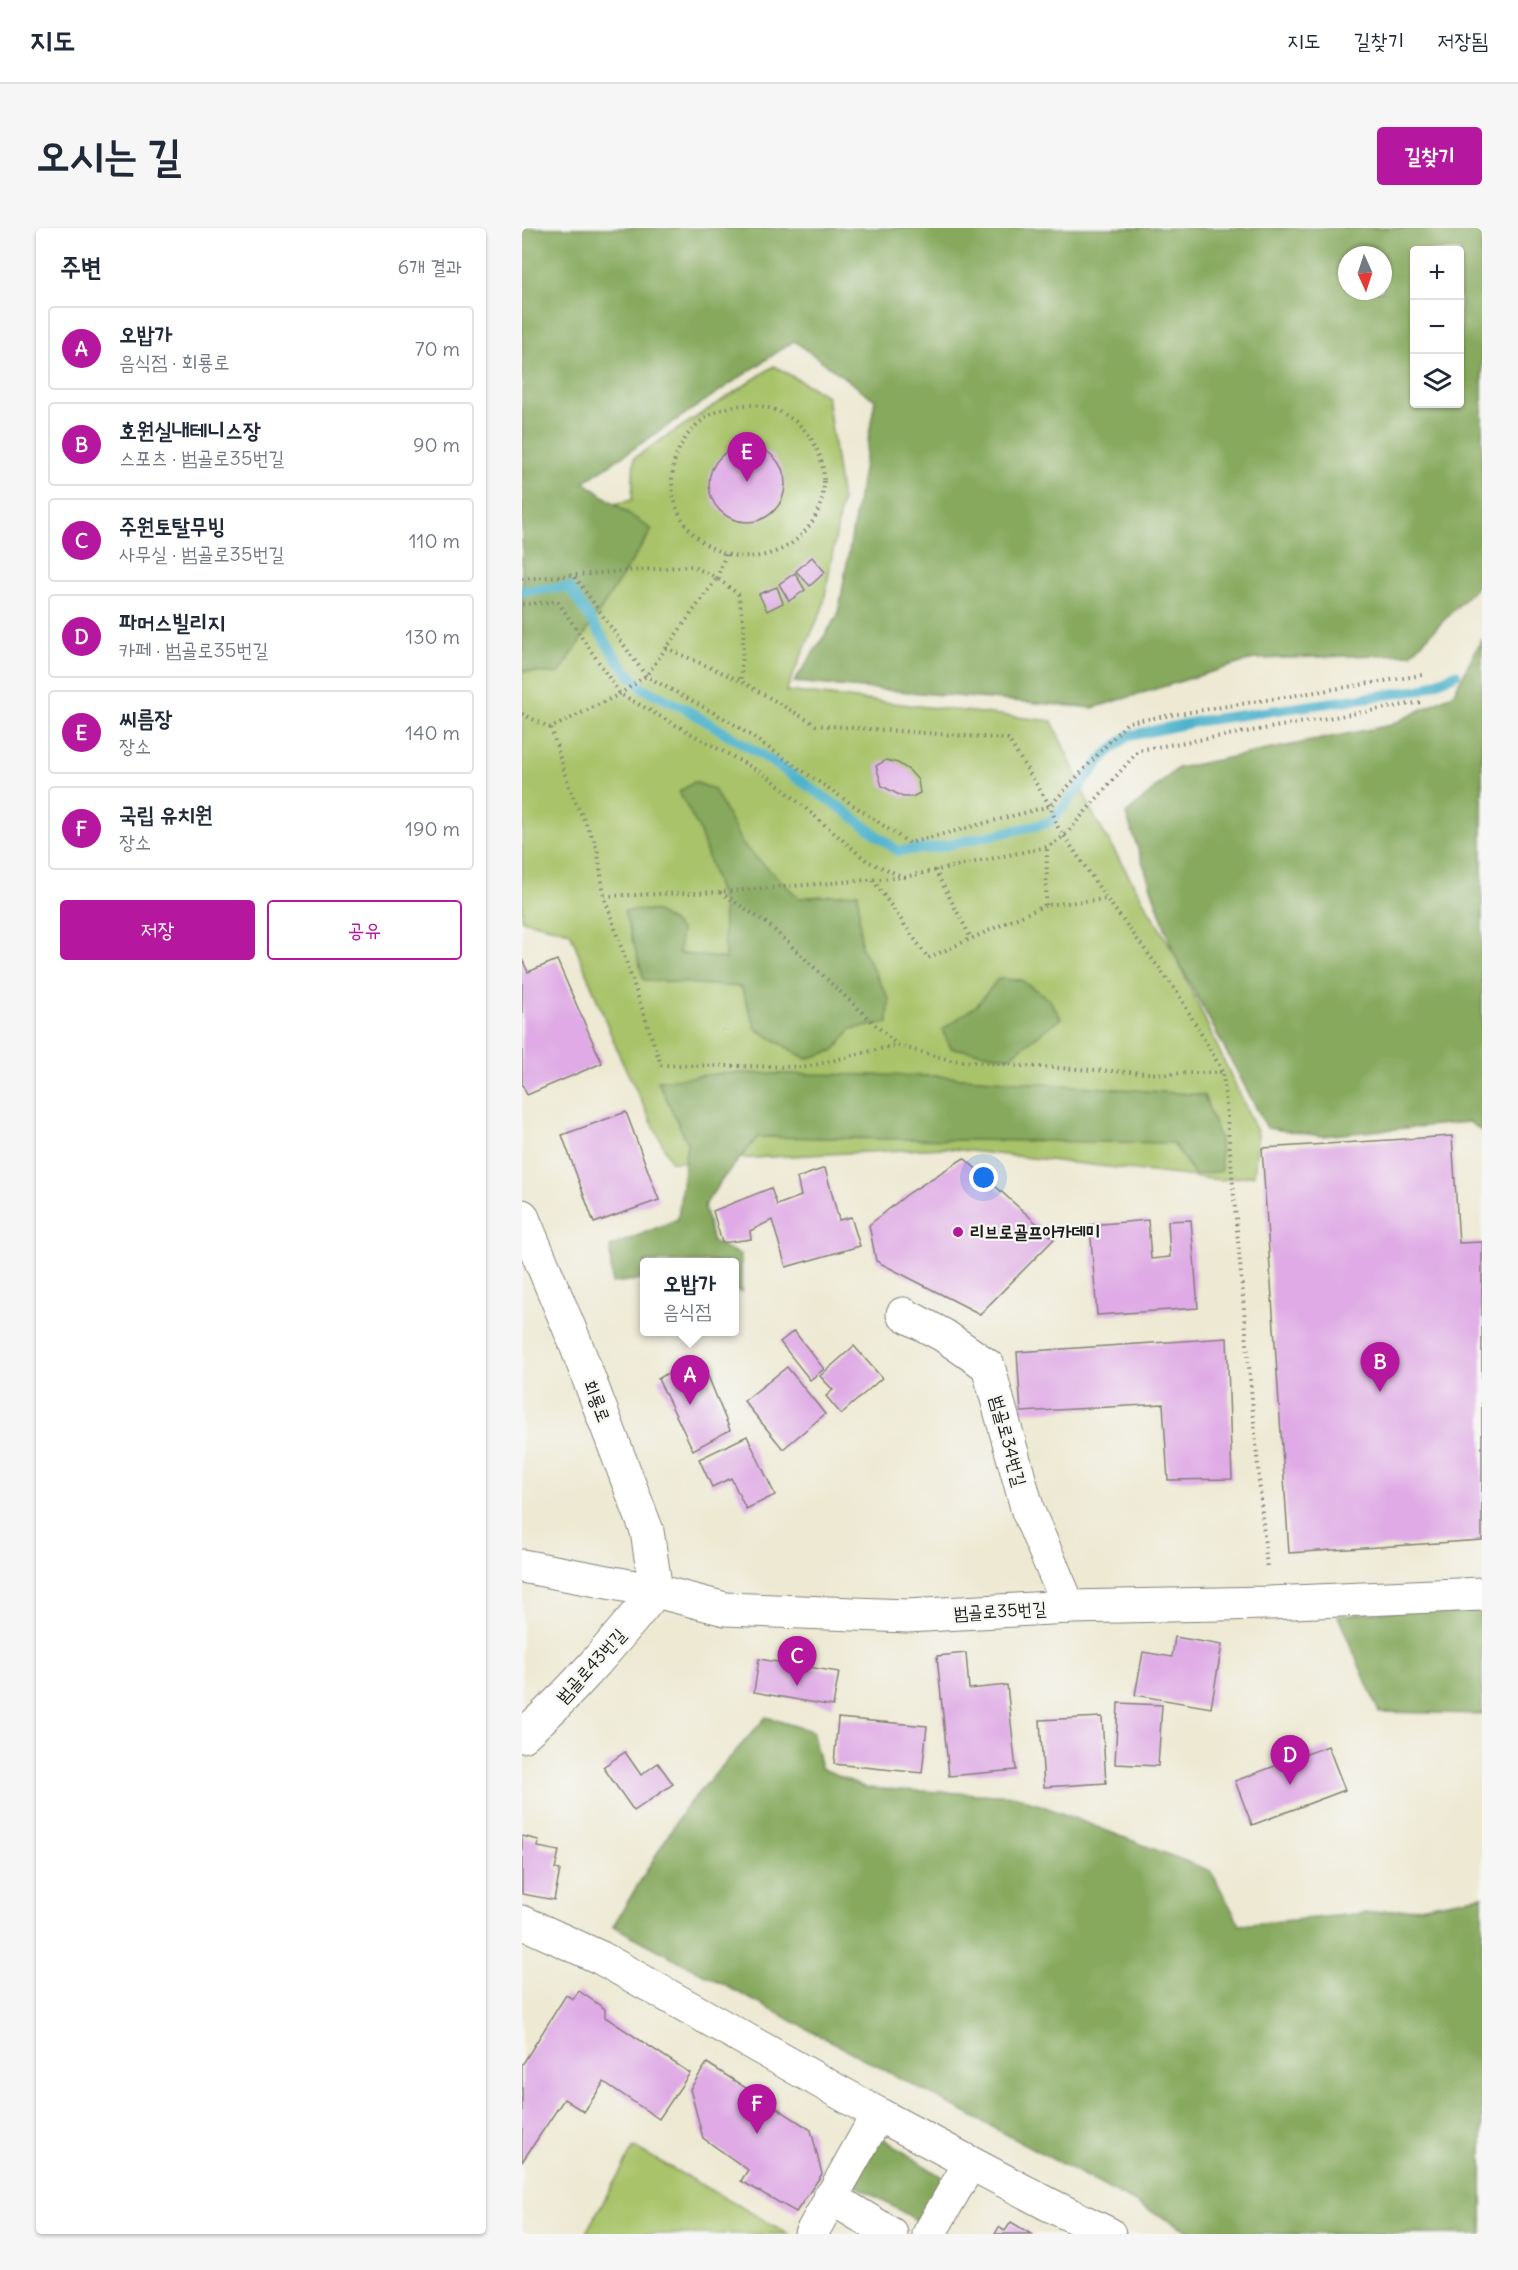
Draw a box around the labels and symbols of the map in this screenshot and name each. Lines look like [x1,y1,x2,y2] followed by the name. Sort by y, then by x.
[1338,246,1392,300] north arrow
[728,432,766,482] pin: E
[969,1163,998,1192] your location
[970,1220,1100,1243] place label: 리브로골프아카데미
[951,1225,965,1239] marker: 리브로골프아카데미
[1360,1342,1400,1392] pin: B
[670,1356,710,1405] pin: A
[579,1376,616,1425] street label: 회룡로
[985,1393,1032,1489] street label: 범골로34번길
[953,1597,1048,1624] street label: 범골로35번길
[551,1623,631,1708] street label: 범골로43번길
[778,1636,816,1686] pin: C
[1270,1736,1310,1785] pin: D
[738,2084,776,2134] pin: F

